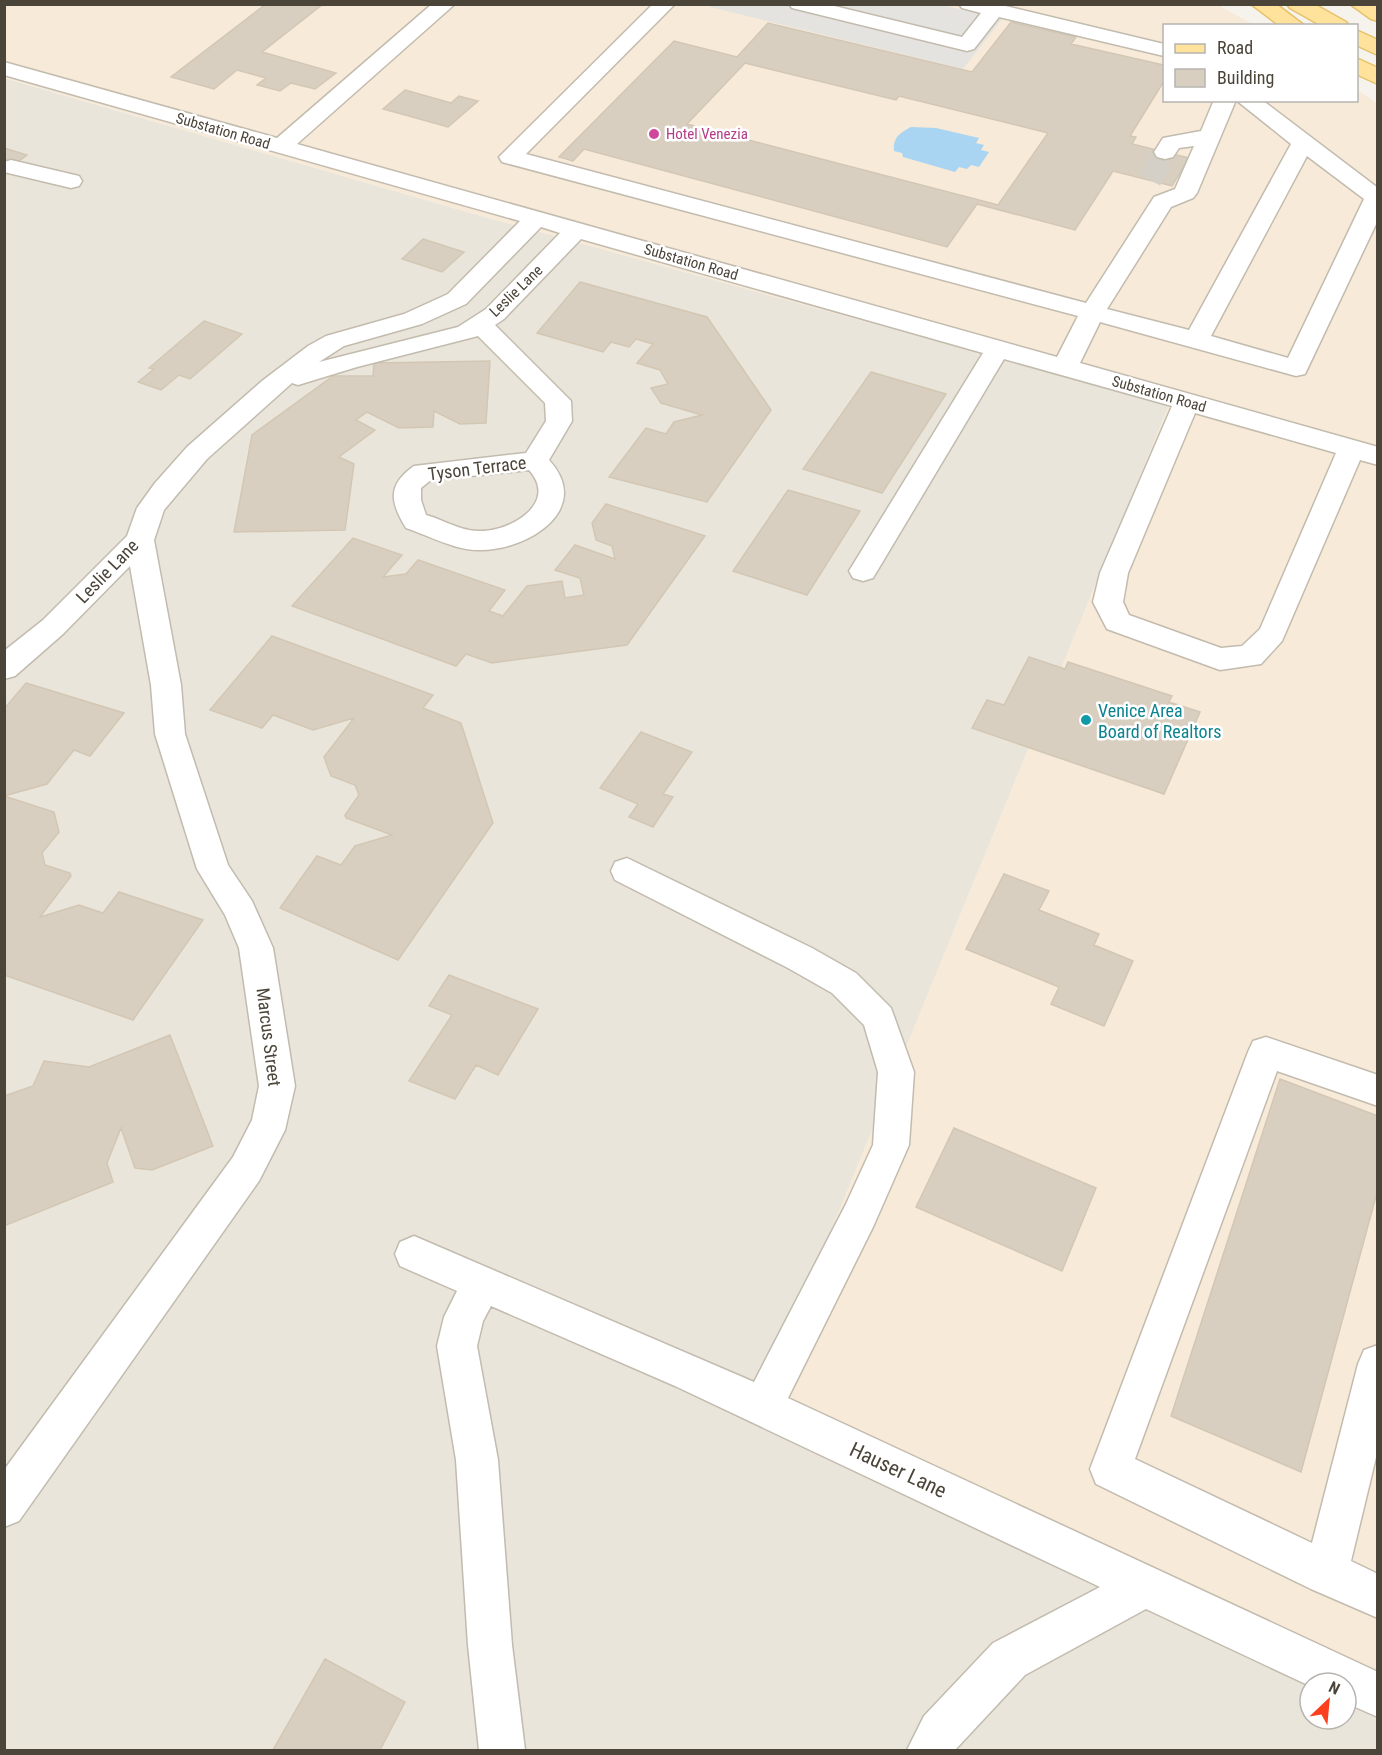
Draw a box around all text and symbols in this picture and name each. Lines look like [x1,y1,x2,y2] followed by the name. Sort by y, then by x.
[1163,24,1358,102] legend
[1217,37,1253,58] text: Road
[1217,67,1274,88] text: Building
[174,109,272,153] street label: Substation Road
[666,125,748,143] place label: Hotel Venezia
[647,127,661,141] marker: Hotel Venezia
[642,240,740,284] street label: Substation Road
[486,261,546,321] street label: Leslie Lane
[1110,372,1208,416] street label: Substation Road
[427,452,527,484] street label: Tyson Terrace
[72,535,142,607] street label: Leslie Lane
[1098,700,1221,742] place label: Venice Area Board of Realtors
[1079,713,1093,727] marker: Venice Area Board of Realtors
[253,987,285,1087] street label: Marcus Street
[846,1437,950,1503] street label: Hauser Lane
[1298,1671,1358,1731] north arrow
[1326,1677,1343,1699] text: N

